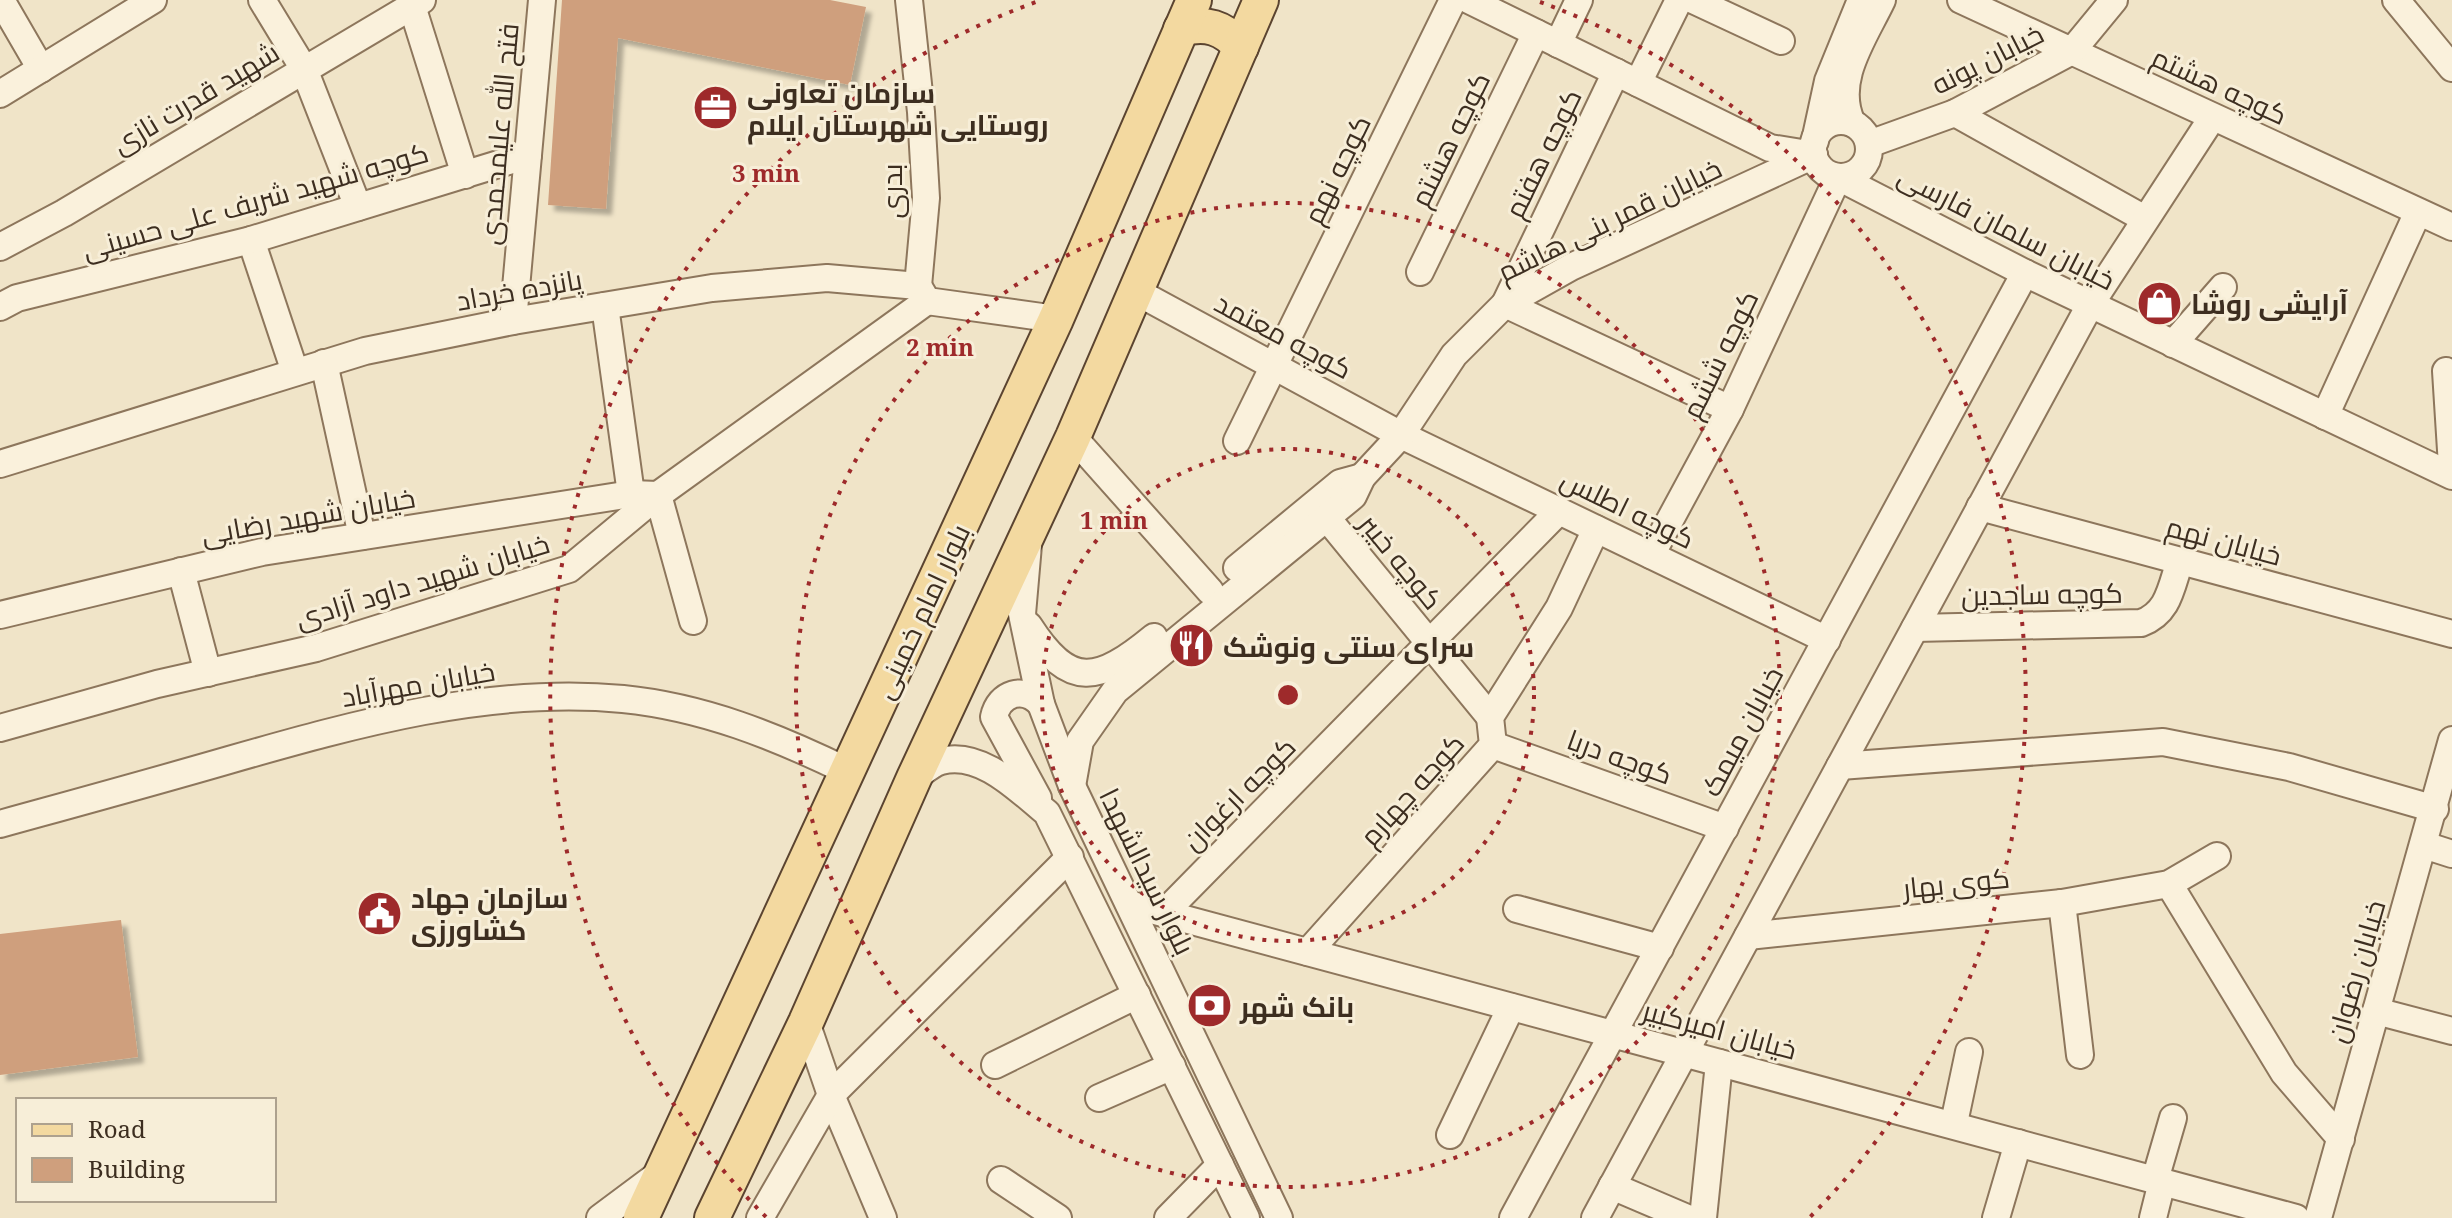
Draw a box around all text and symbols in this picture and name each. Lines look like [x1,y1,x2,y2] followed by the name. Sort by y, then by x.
[1924,14,2050,103] street label: خیابان پونه
[469,21,528,247] street label: فتح الله علیمحمدی
[104,32,286,162] street label: شهید قدرت نازی
[2145,37,2294,135] street label: کوچه هشتم
[1400,65,1500,214] street label: کوچه هشتم
[747,73,1049,145] place label: سازمان تعاونی روستایی شهرستان ایلام
[1494,82,1591,225] street label: کوچه هفتم
[692,84,740,132] office icon: سازمان تعاونی روستایی شهرستان ایلام
[1293,108,1381,231] street label: کوچه نهم
[78,132,433,269] street label: کوچه شهید شریف علی حسینی
[1490,148,1728,292] street label: خیابان قمر بنی هاشم
[732,156,800,189] text: 3 min
[1892,156,2122,298] street label: خیابان سلمان فارسی
[872,164,910,218] street label: بدری
[453,259,586,320] street label: پانزده خرداد
[2136,279,2184,327] shop icon: آرایشی روشا
[1208,283,1359,388] street label: کوچه معتمد
[1672,283,1768,425] street label: کوچه ششم
[2191,284,2348,322] place label: آرایشی روشا
[906,330,974,363] text: 2 min
[1554,459,1701,558] street label: کوچه اطلس
[198,477,418,553] street label: خیابان شهید رضایی
[1080,503,1148,536] text: 1 min
[1350,504,1452,618] street label: کوچه خیبر
[2162,506,2286,576] street label: خیابان نهم
[864,517,980,705] street label: بلوار امام خمینی
[290,523,554,637] street label: خیابان شهید داود آزادی
[1961,573,2123,614] street label: کوچه ساجدین
[1168,622,1216,670] restaurant icon: سرای سنتی ونوشک
[1223,627,1474,665] place label: سرای سنتی ونوشک
[338,651,498,715] street label: خیابان مهرآباد
[1691,660,1791,802] street label: خیابان میمک
[1274,681,1302,709] centre of rings
[1562,719,1678,793] street label: کوچه دریا
[1350,724,1473,855] street label: کوچه چهارم
[1173,728,1304,859] street label: کوچه ارغوان
[1091,781,1205,961] street label: بلوار سیدالشهدا
[1898,857,2012,907] street label: کوی بهار
[411,878,568,948] place label: سازمان جهاد کشاورزی
[356,889,404,937] public building icon: سازمان جهاد کشاورزی
[2317,895,2393,1047] street label: خیابان رضوان
[1185,982,1233,1030] bank icon: بانک شهر
[1239,987,1354,1025] place label: بانک شهر
[1637,990,1801,1068] street label: خیابان امیرکبیر
[16,1098,276,1202] legend
[88,1112,146,1145] text: Road
[88,1152,185,1185] text: Building

